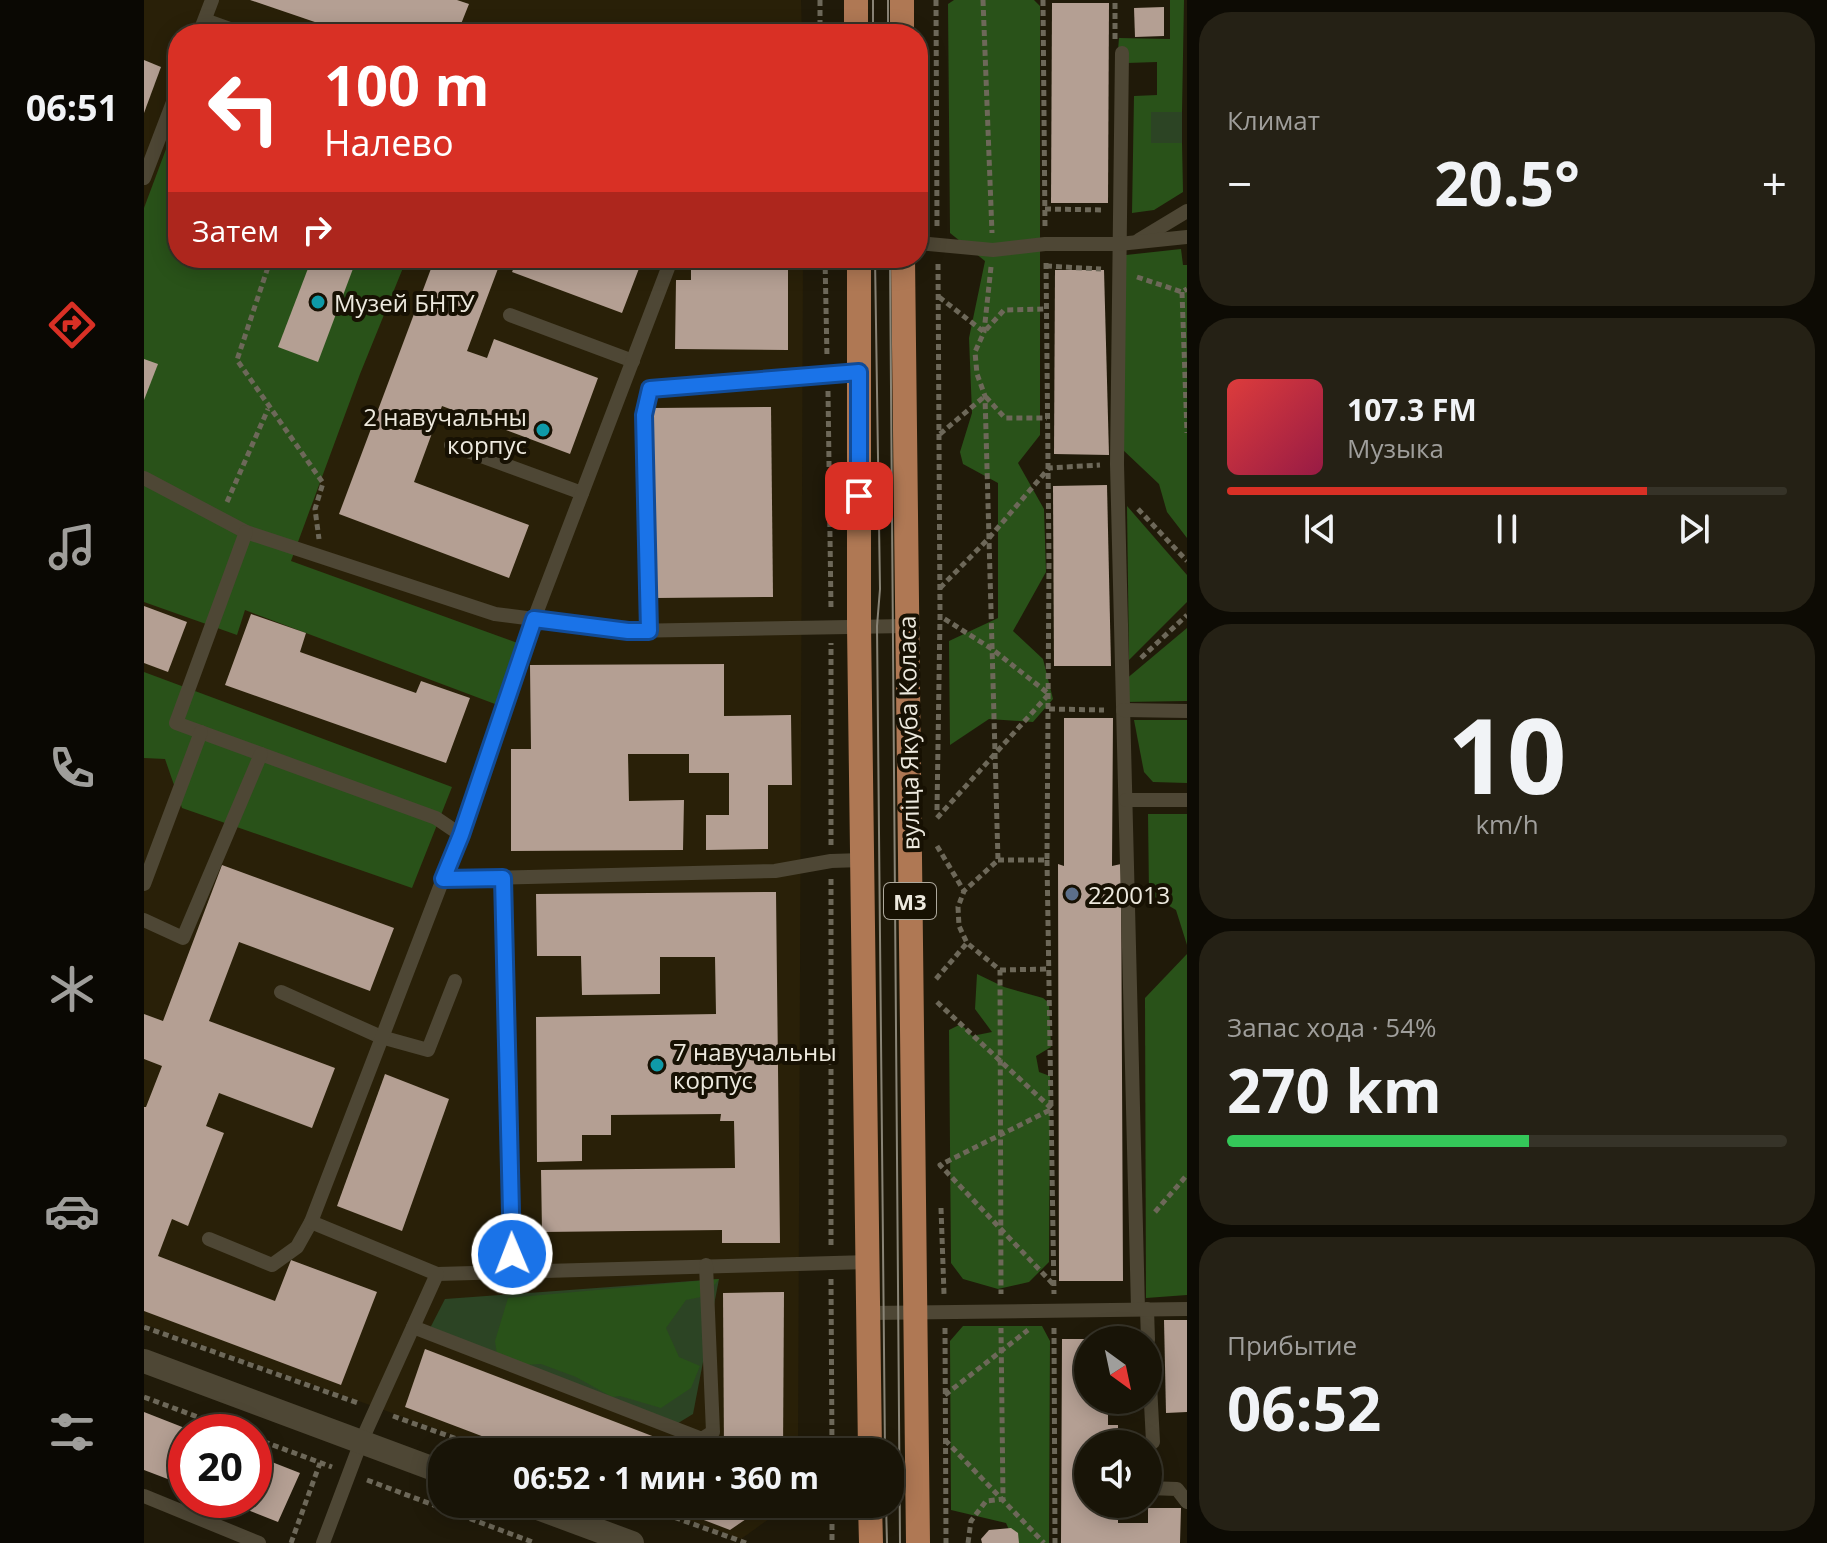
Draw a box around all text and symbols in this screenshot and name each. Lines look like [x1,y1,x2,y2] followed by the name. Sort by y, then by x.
[324,46,490,122] text: 100 m
[192,56,296,160] icon: left
[26,83,118,132] text: 06:51
[1227,102,1320,138] text: Климат
[324,118,454,167] text: Налево
[1434,142,1580,224] text: 20.5°
[1227,153,1252,213] text: −
[1762,153,1787,213] text: +
[295,208,339,252] icon: right
[192,210,279,251] text: Затем
[334,286,475,319] place label: Музей БНТУ
[309,293,327,311] marker: Музей БНТУ
[44,297,100,353] icon: directions
[1347,389,1477,430] text: 107.3 FM
[363,400,527,461] place label: 2 навучальны корпус
[534,421,552,439] marker: 2 навучальны корпус
[1347,430,1444,466] text: Музыка
[825,462,893,530] pin
[837,474,881,518] icon: arrive
[1298,507,1342,551] icon: previous
[1485,507,1529,551] icon: pause
[1672,507,1716,551] icon: next
[44,519,100,575] icon: music
[889,615,927,851] street label: вуліца Якуба Коласа
[1448,683,1566,824] text: 10
[44,740,100,796] icon: phone
[1475,806,1539,842] text: km/h
[1088,878,1170,911] place label: 220013
[884,883,936,919] road number: М3
[1063,885,1081,903] marker: 220013
[44,961,100,1017] icon: climate
[1227,1009,1437,1045] text: Запас хода · 54%
[673,1035,837,1096] place label: 7 навучальны корпус
[1227,1049,1442,1131] text: 270 km
[648,1056,666,1074] marker: 7 навучальны корпус
[44,1183,100,1239] icon: car
[470,1212,554,1296] position arrow
[1074,1326,1162,1414] north arrow
[1074,1326,1162,1518] map controls
[1227,1327,1357,1363] text: Прибытие
[1227,1367,1381,1449] text: 06:52
[44,1404,100,1460] icon: filters
[168,1414,272,1518] speed limit sign: 20
[1074,1430,1162,1518] button: sound
[513,1457,819,1498] text: 06:52 · 1 мин · 360 m

